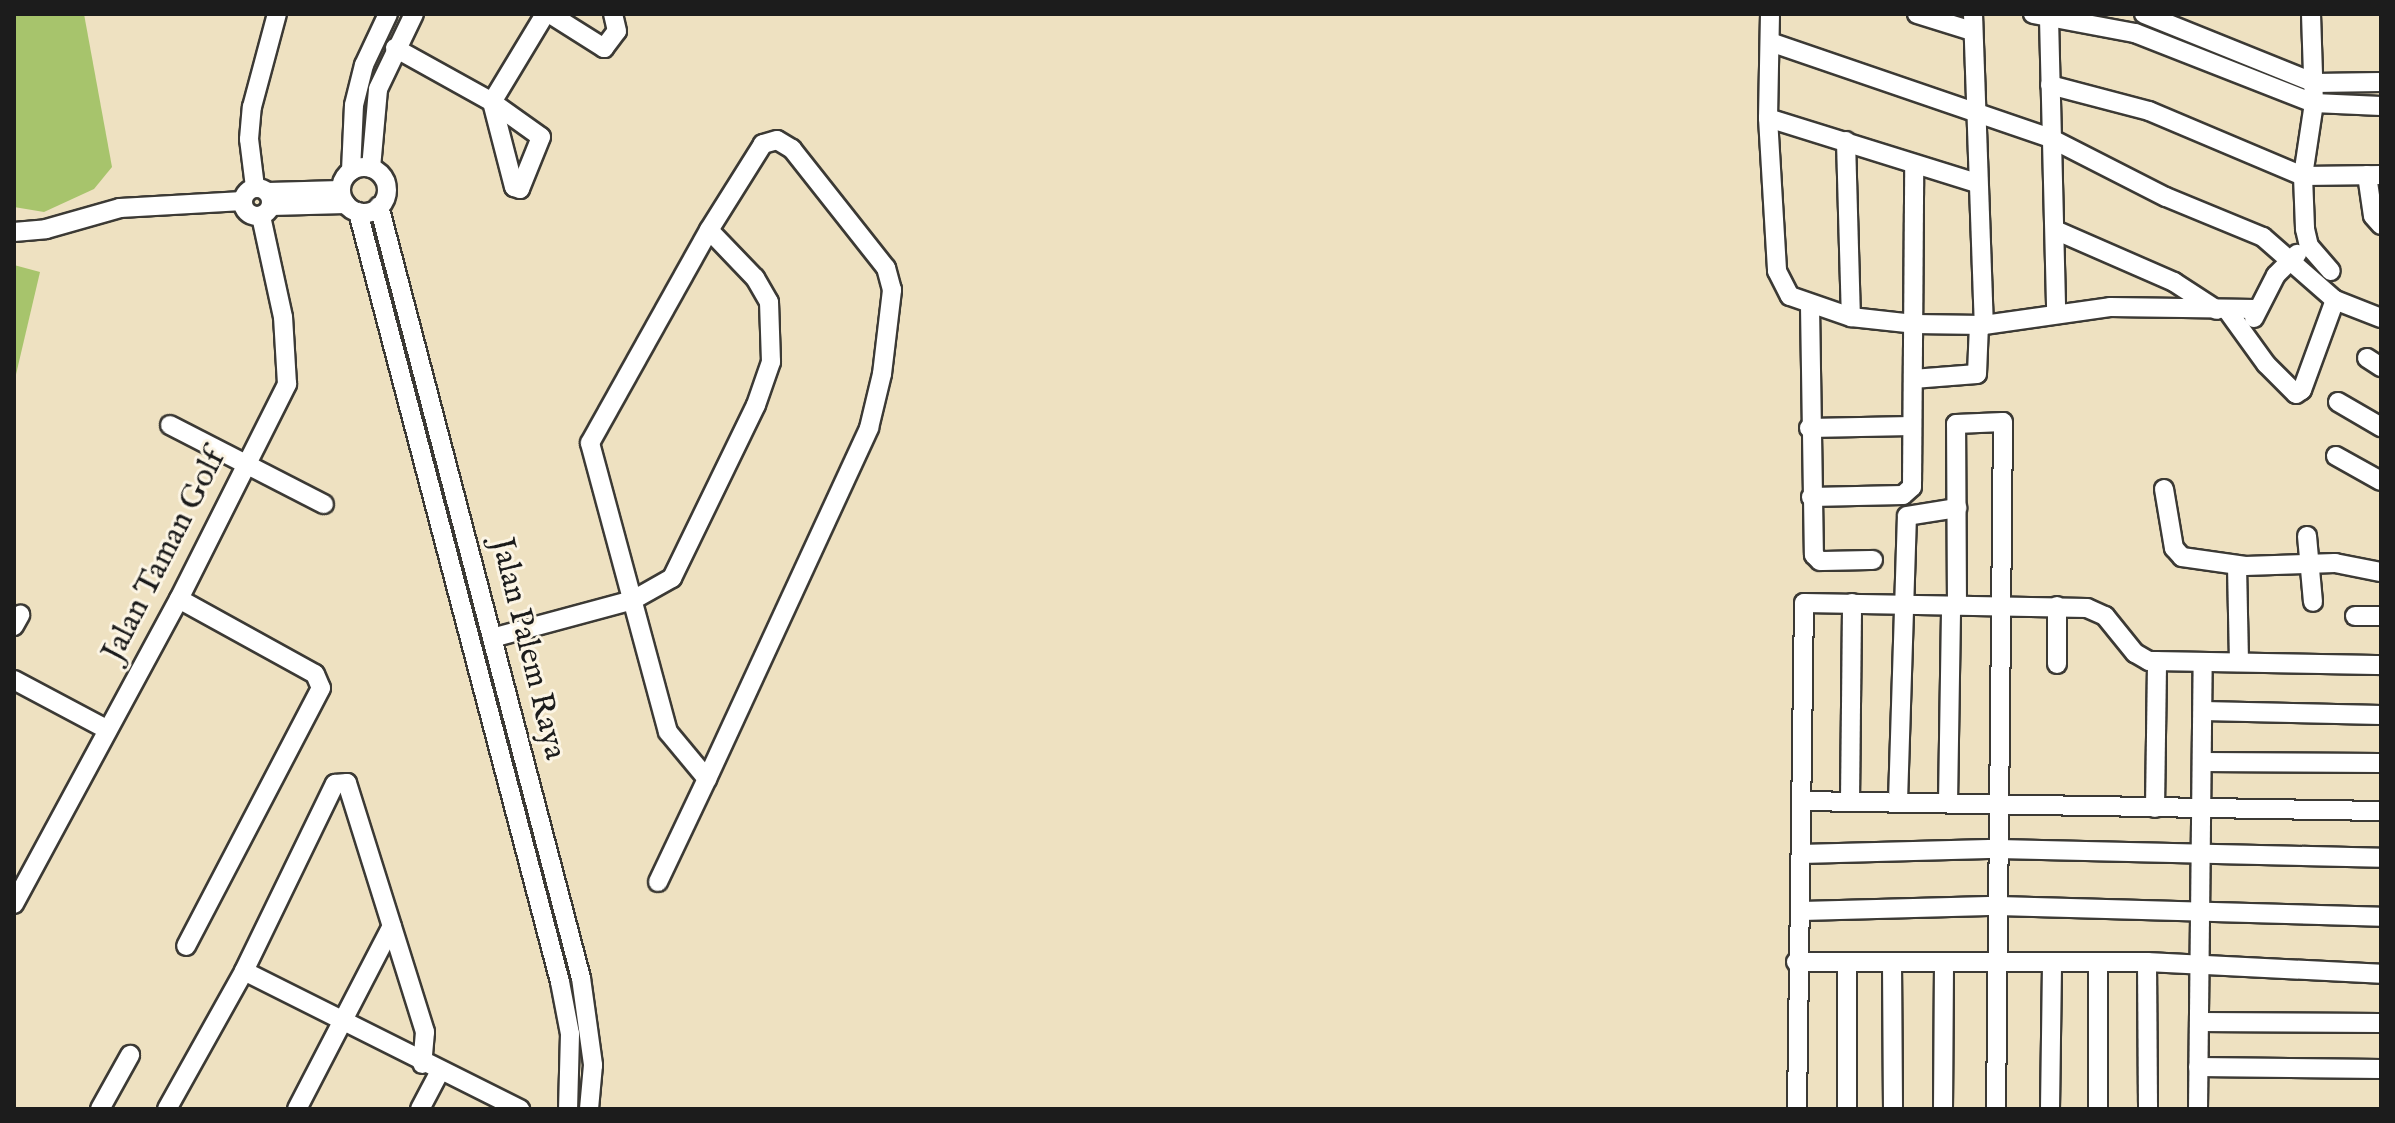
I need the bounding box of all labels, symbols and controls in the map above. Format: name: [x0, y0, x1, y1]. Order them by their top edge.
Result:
street label: Jalan Taman Golf: [95, 444, 235, 668]
street label: Jalan Palem Raya: [481, 534, 573, 764]

